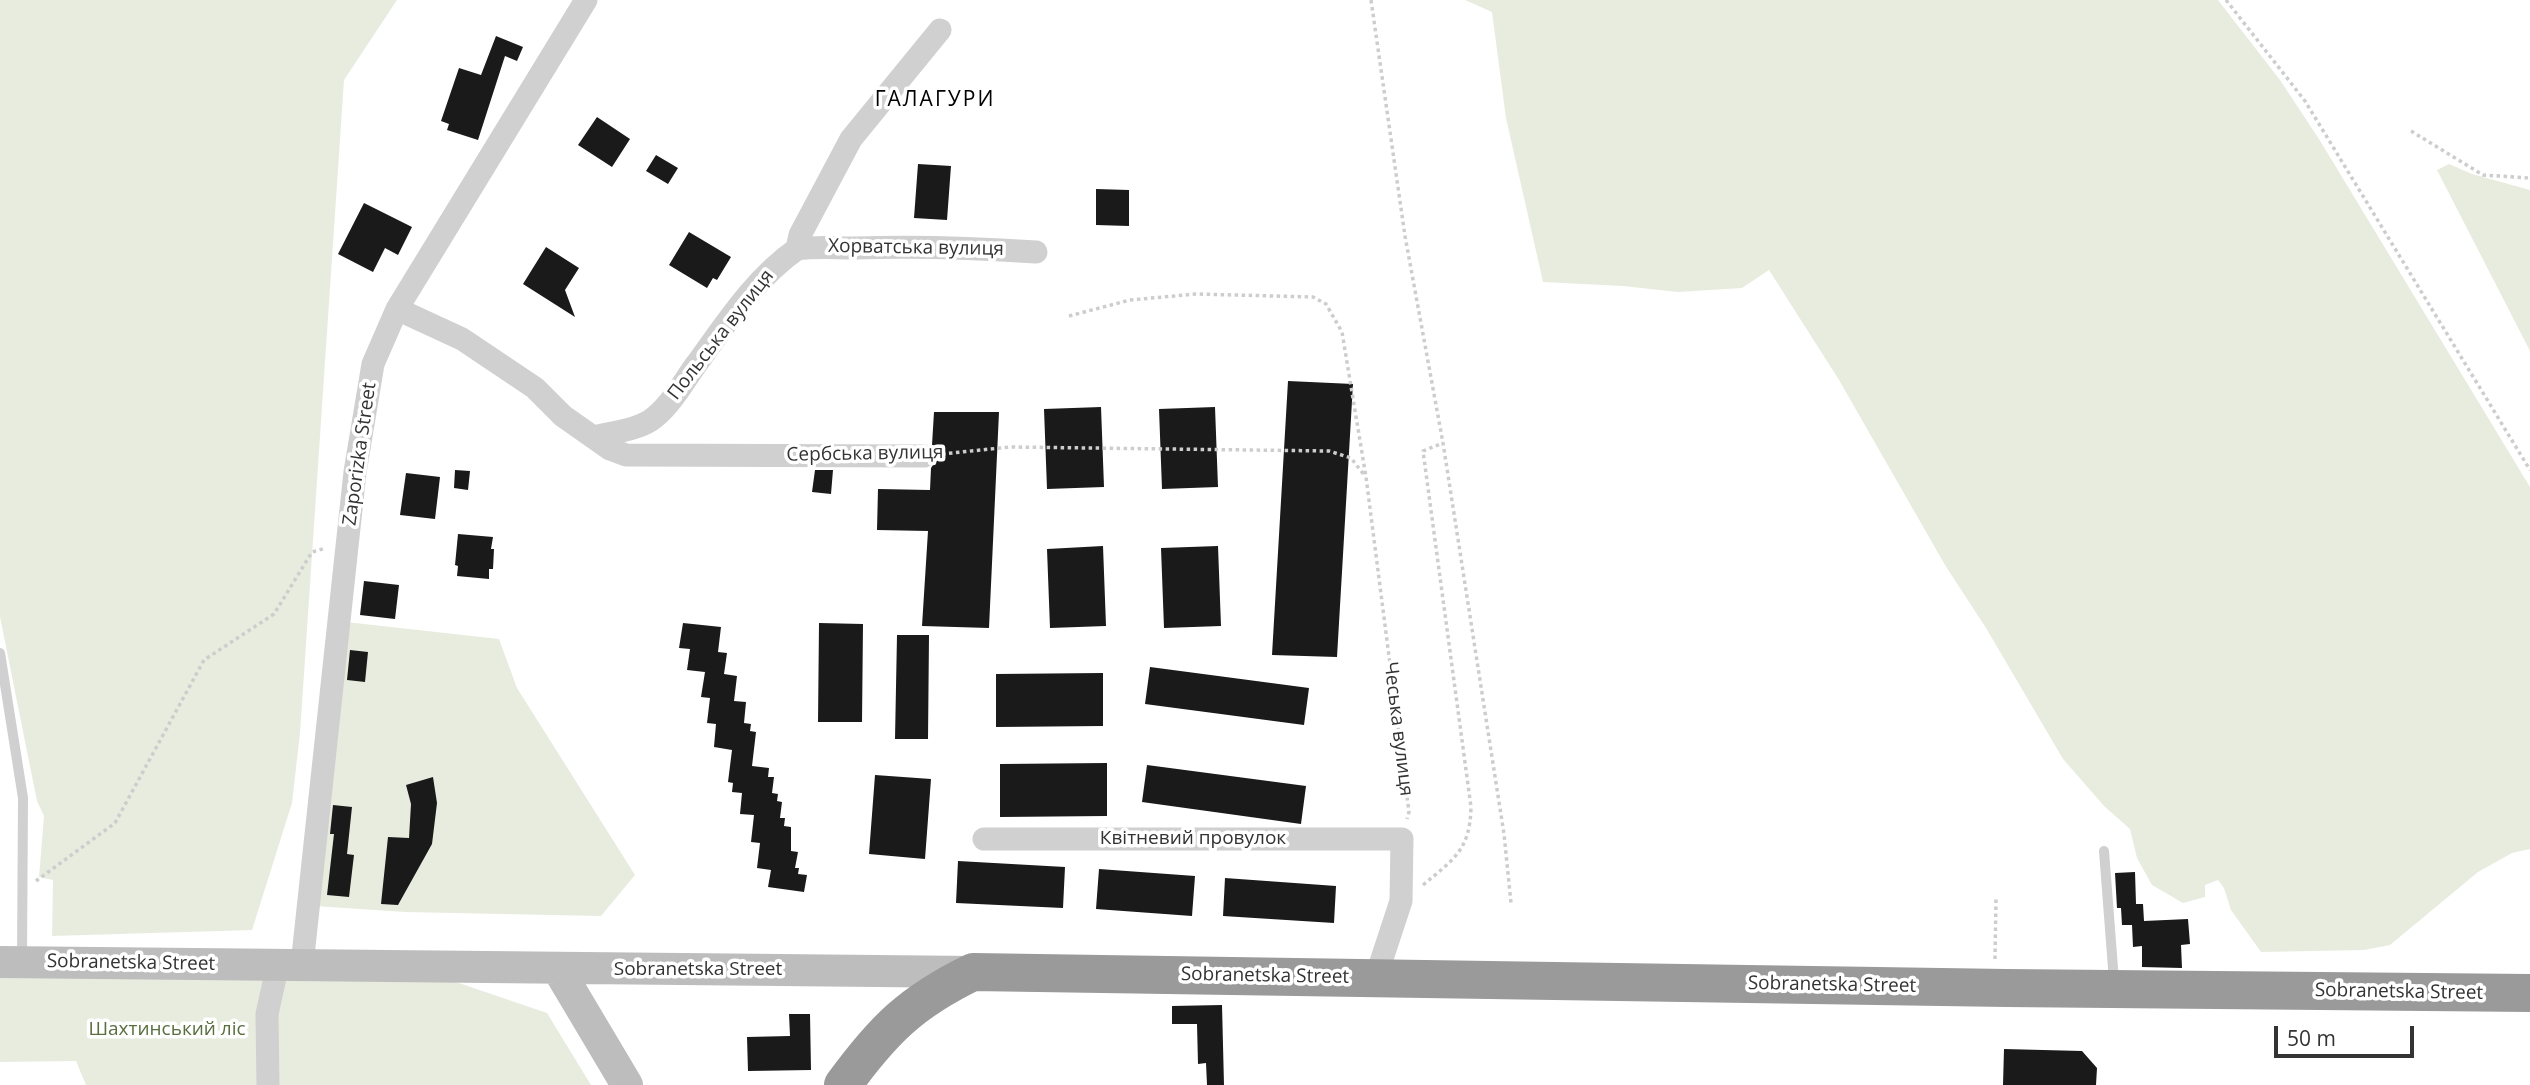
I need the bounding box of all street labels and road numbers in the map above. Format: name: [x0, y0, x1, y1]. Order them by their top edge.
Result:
street label: Хорватська вулиця: [828, 235, 1004, 261]
street label: Польська вулиця: [663, 265, 779, 405]
street label: Zaporizka Street: [339, 381, 381, 527]
street label: Сербська вулиця: [786, 441, 944, 467]
street label: Чеська вулиця: [1378, 660, 1418, 798]
street label: Квітневий провулок: [1100, 828, 1286, 850]
street label: Sobranetska Street: [47, 950, 215, 976]
street label: Sobranetska Street: [614, 959, 782, 981]
street label: Sobranetska Street: [1181, 963, 1349, 989]
street label: Sobranetska Street: [1748, 972, 1916, 998]
street label: Sobranetska Street: [2315, 979, 2483, 1005]

